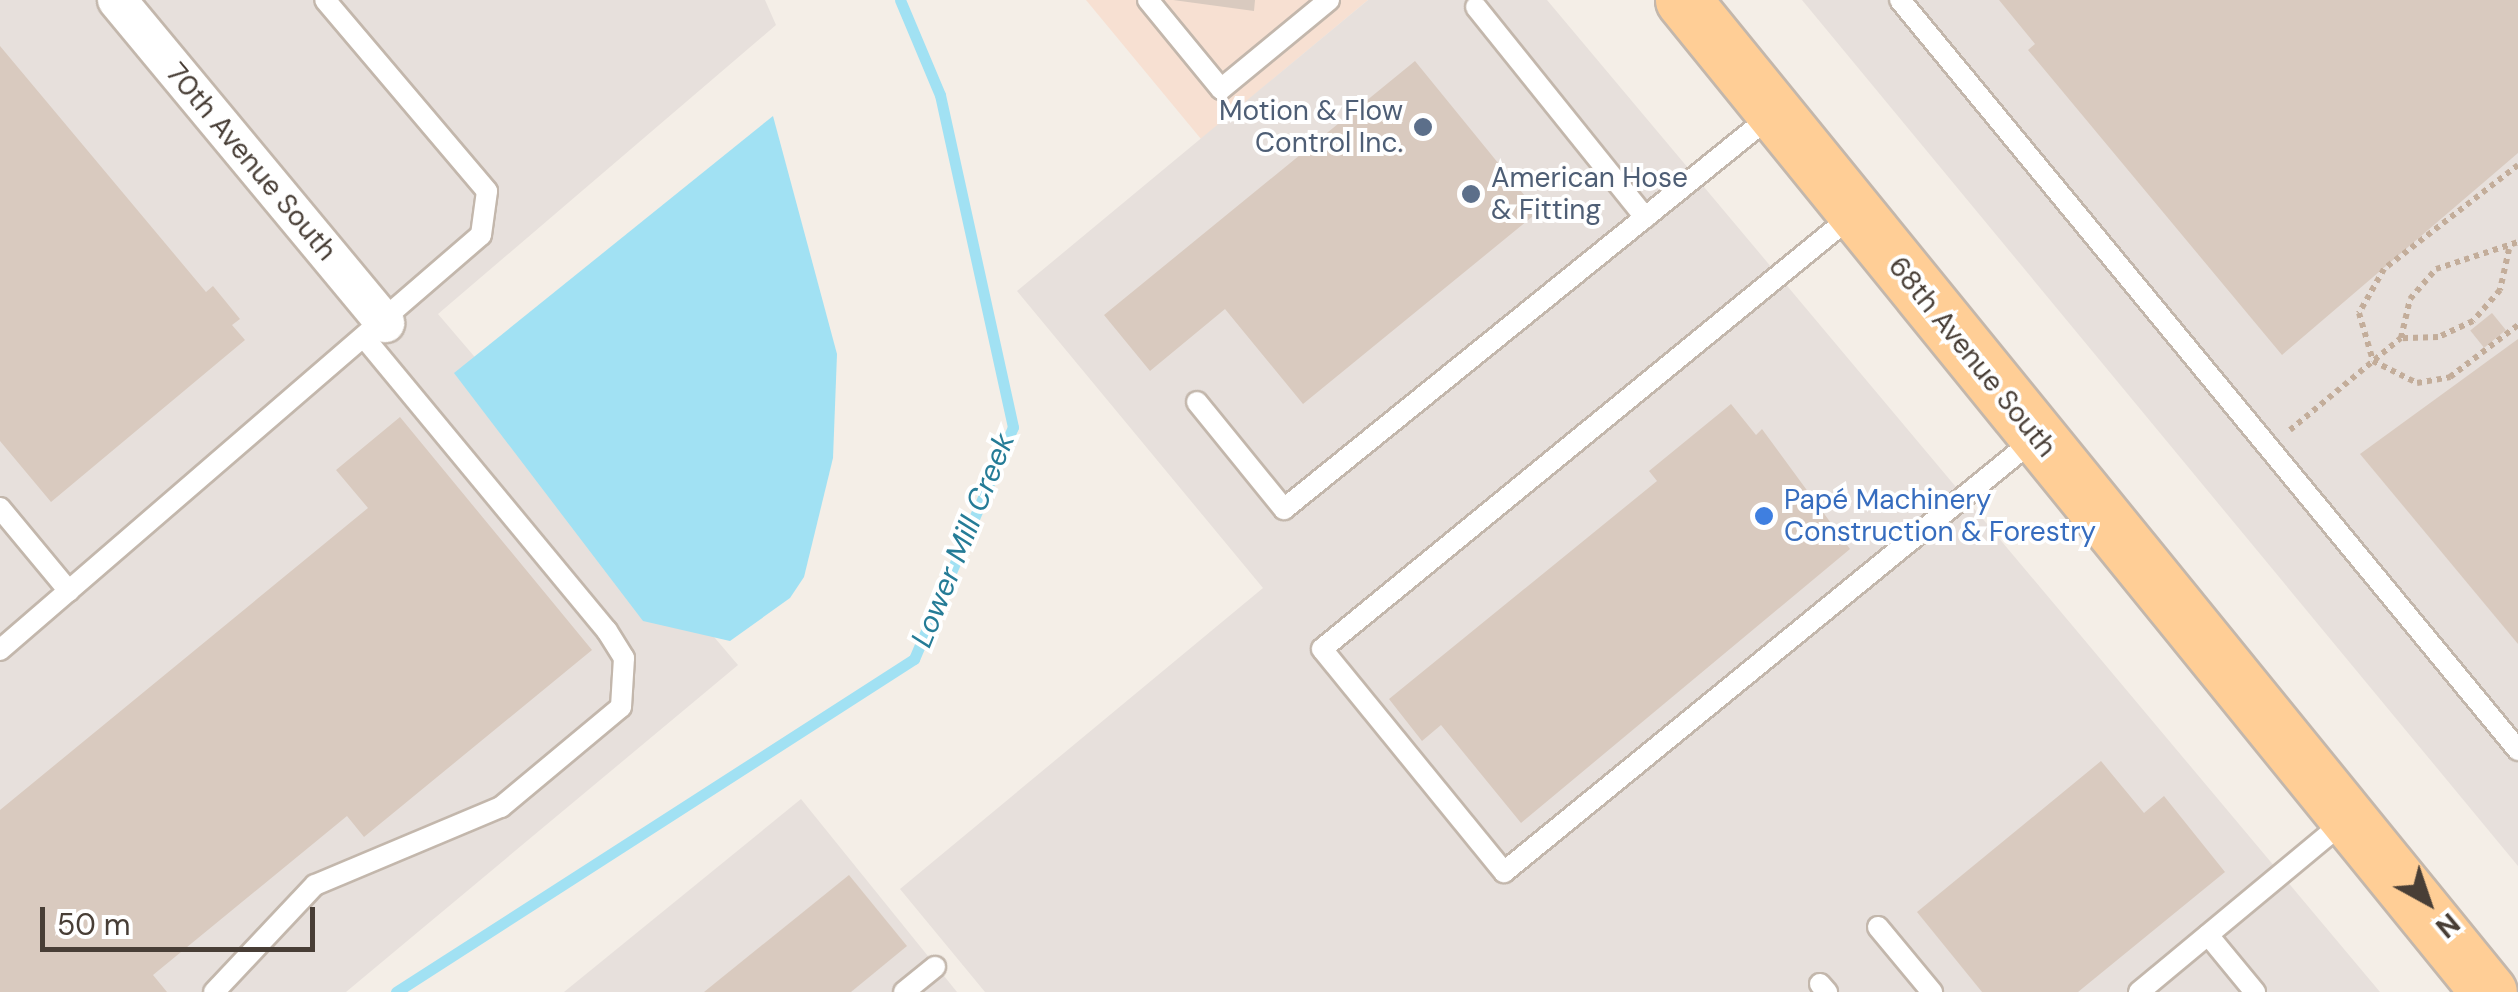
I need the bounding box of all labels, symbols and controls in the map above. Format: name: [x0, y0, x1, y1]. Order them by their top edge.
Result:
street label: 70th Avenue South: [159, 57, 343, 267]
place label: Motion & Flow Control Inc.: [1219, 94, 1403, 160]
marker: Motion & Flow Control Inc.: [1412, 116, 1434, 138]
place label: American Hose & Fitting: [1491, 161, 1688, 227]
marker: American Hose & Fitting: [1460, 183, 1482, 205]
street label: 68th Avenue South: [1881, 250, 2063, 464]
water label: Lower Mill Creek: [904, 428, 1022, 652]
place label: Papé Machinery Construction & Forestry: [1784, 483, 2096, 549]
marker: Papé Machinery Construction & Forestry: [1753, 505, 1775, 527]
north arrow: [2378, 852, 2478, 952]
scale bar: [45, 887, 320, 949]
text: 50 m: [57, 905, 131, 944]
text: N: [2428, 905, 2467, 946]

